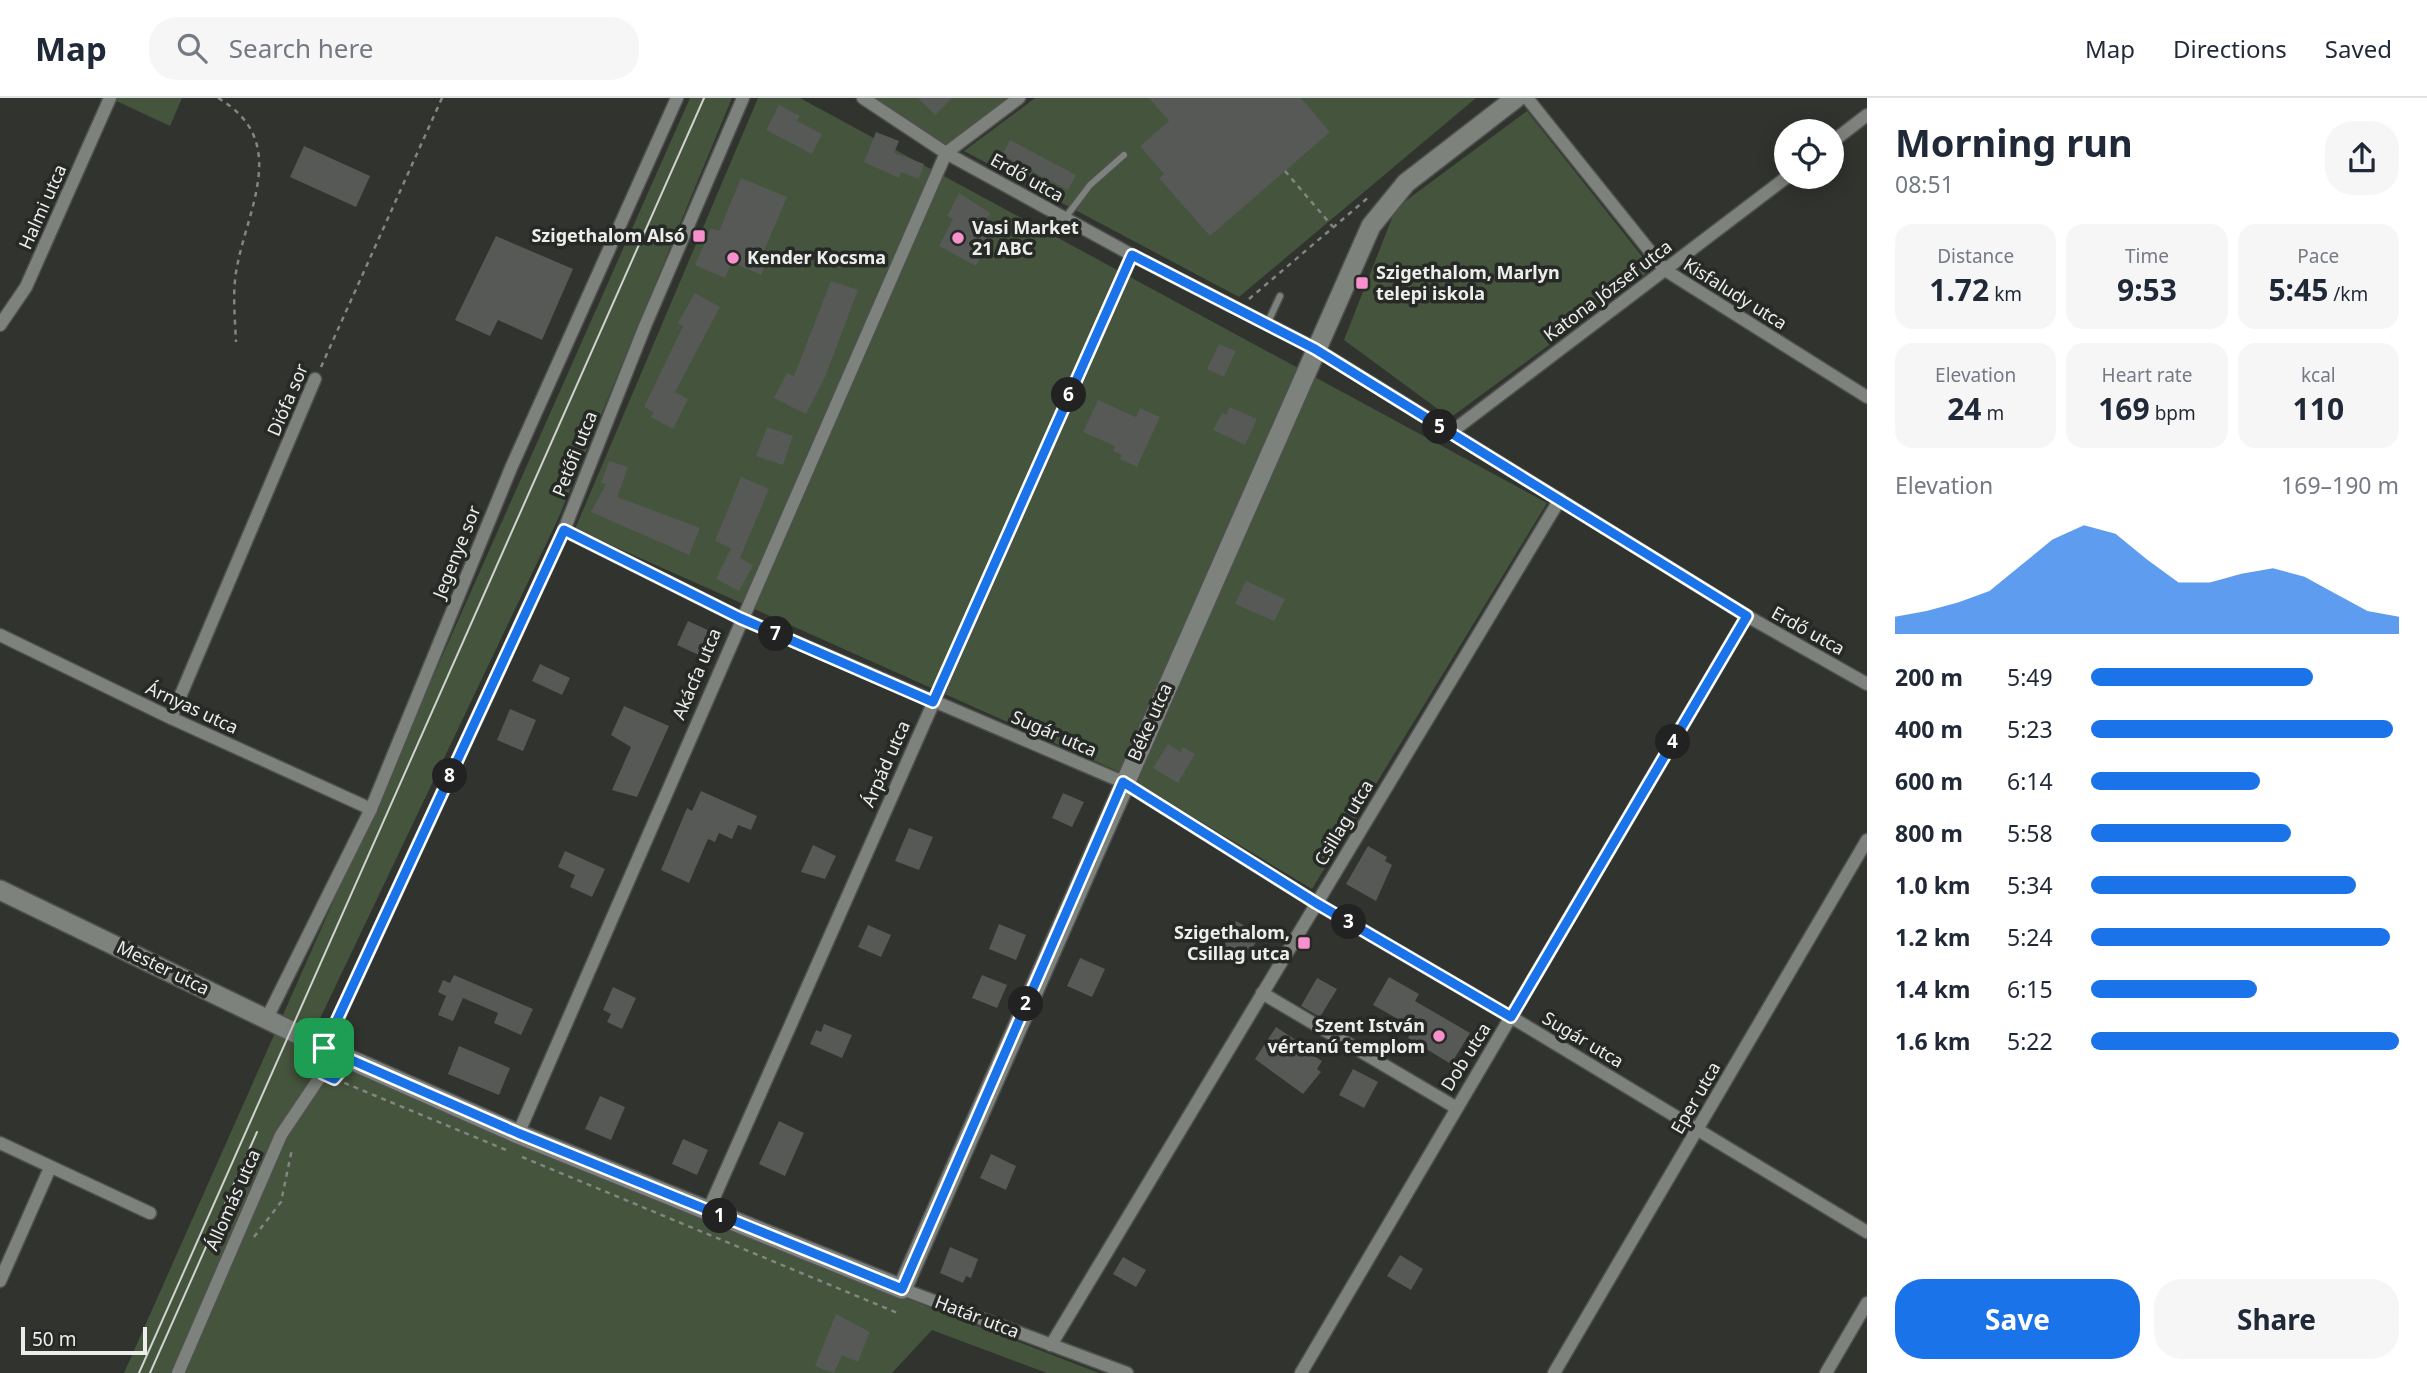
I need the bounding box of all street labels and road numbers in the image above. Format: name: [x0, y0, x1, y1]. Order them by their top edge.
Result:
street label: Erdő utca: [987, 147, 1068, 207]
street label: Halmi utca: [13, 160, 71, 253]
street label: Katona József utca: [1538, 234, 1676, 346]
street label: Kisfaludy utca: [1679, 252, 1792, 335]
street label: Diófa sor: [261, 359, 313, 440]
street label: Petőfi utca: [546, 407, 602, 500]
street label: Jegenye sor: [426, 501, 486, 604]
street label: Erdő utca: [1768, 600, 1849, 660]
street label: Akácfa utca: [666, 624, 726, 723]
street label: Árnyas utca: [142, 675, 242, 739]
street label: Béke utca: [1121, 679, 1177, 764]
street label: Sugár utca: [1008, 704, 1101, 762]
street label: Árpád utca: [855, 717, 915, 811]
street label: Csillag utca: [1308, 775, 1378, 870]
street label: Mester utca: [113, 934, 214, 1000]
street label: Sugár utca: [1538, 1006, 1629, 1073]
street label: Dob utca: [1435, 1018, 1496, 1095]
street label: Eper utca: [1665, 1057, 1725, 1138]
street label: Állomás utca: [199, 1145, 265, 1254]
street label: Határ utca: [932, 1289, 1023, 1343]

